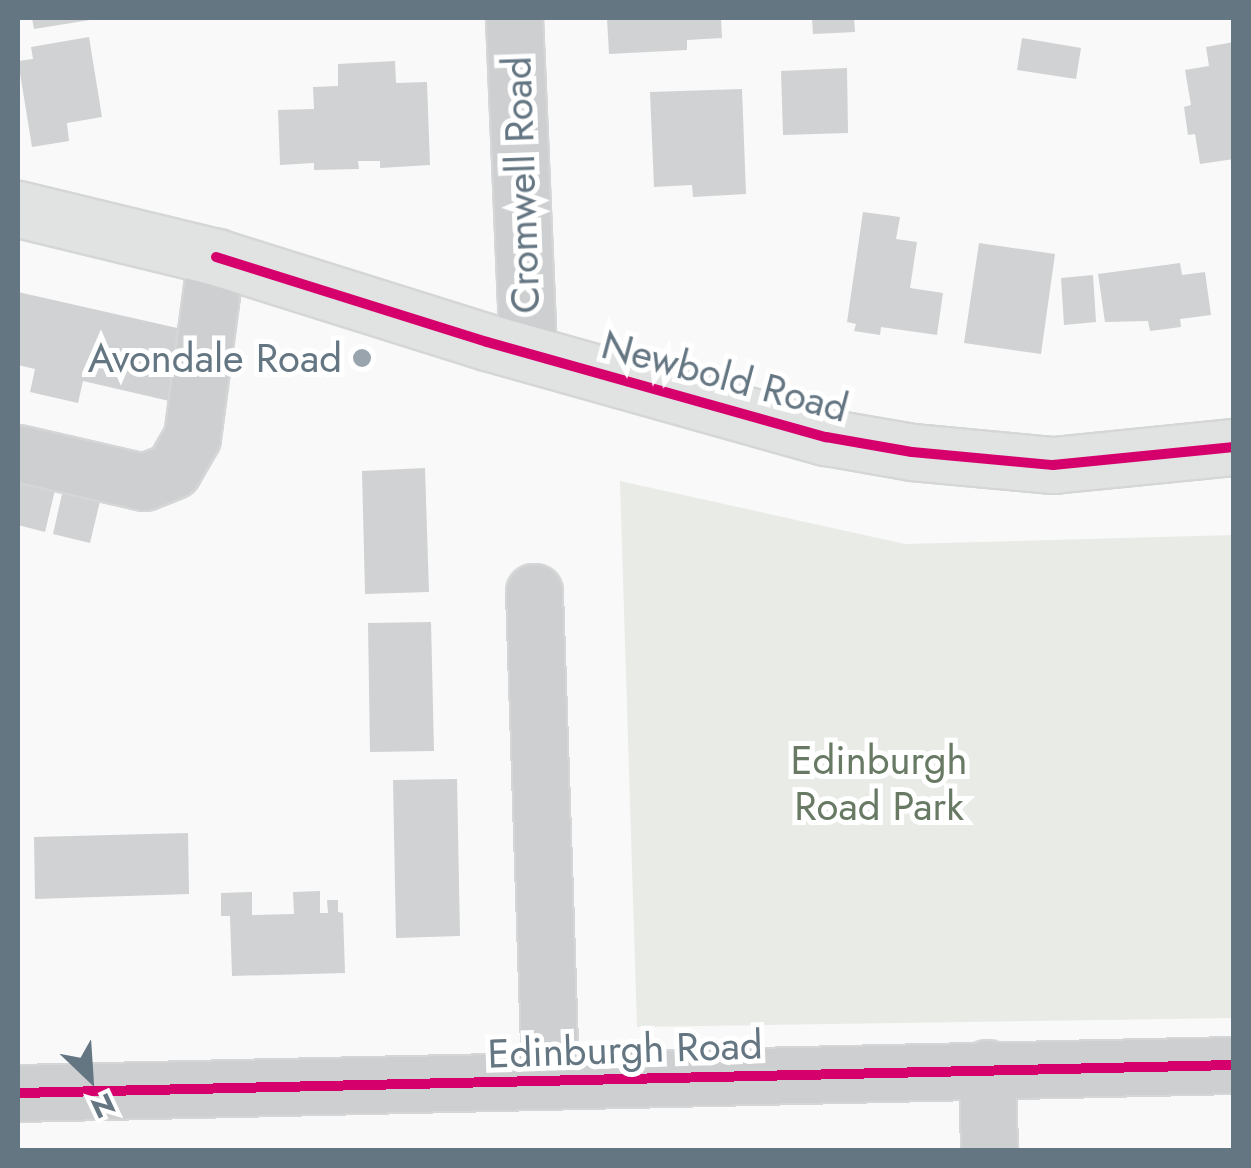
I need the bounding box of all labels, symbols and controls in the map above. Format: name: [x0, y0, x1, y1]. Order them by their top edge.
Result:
street label: Cromwell Road: [493, 56, 549, 314]
street label: Newbold Road: [597, 320, 853, 432]
place label: Avondale Road: [88, 334, 342, 382]
marker: Avondale Road: [351, 347, 373, 369]
park label: Edinburgh Road Park: [791, 736, 967, 830]
street label: Edinburgh Road: [487, 1020, 763, 1078]
north arrow: [40, 1028, 140, 1128]
text: N: [84, 1082, 122, 1129]

